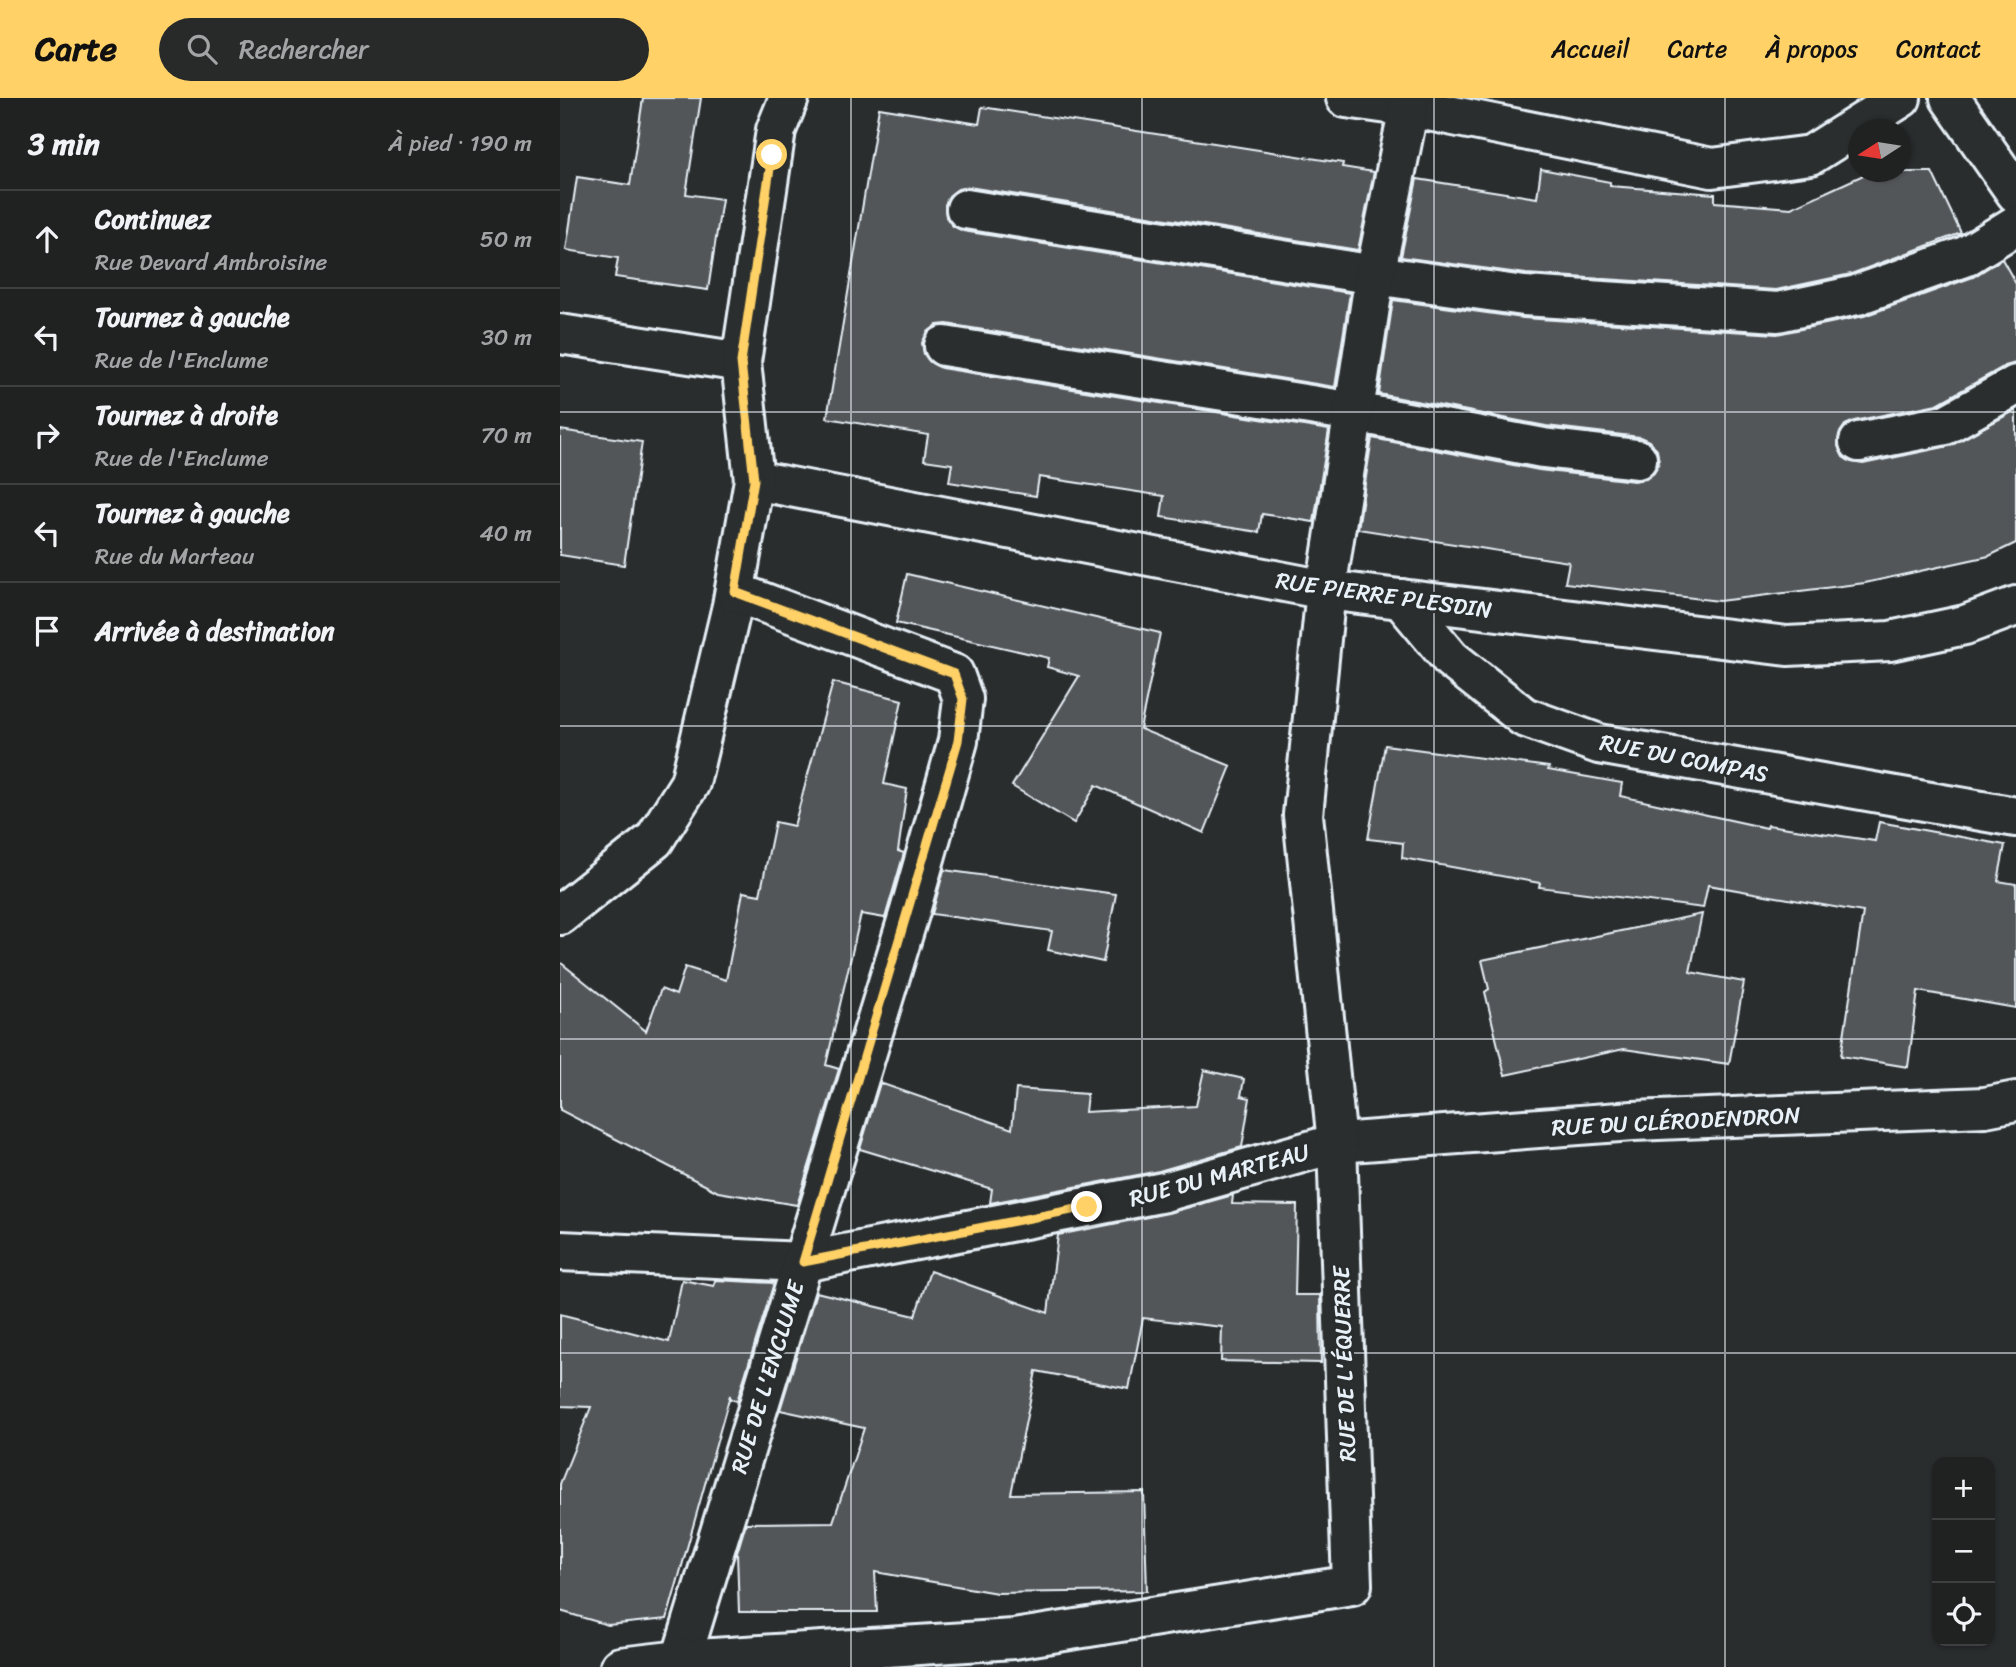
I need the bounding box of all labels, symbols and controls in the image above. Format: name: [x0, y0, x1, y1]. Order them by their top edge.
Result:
search box: [159, 18, 649, 81]
text: Carte: [35, 20, 117, 78]
text: Rechercher: [239, 26, 369, 72]
text: Accueil: [1551, 28, 1630, 70]
text: Carte: [1668, 28, 1727, 70]
text: À propos: [1765, 28, 1858, 70]
text: Contact: [1896, 28, 1981, 70]
icon: search: [183, 30, 221, 68]
text: 3 min: [28, 117, 100, 171]
north arrow: [1848, 119, 1911, 182]
text: À pied · 190 m: [388, 123, 532, 164]
route start: [756, 139, 787, 170]
text: Continuez: [95, 196, 211, 242]
text: 50 m: [480, 219, 532, 260]
icon: ahead: [28, 220, 66, 258]
text: Rue Devard Ambroisine: [95, 242, 327, 283]
text: Tournez à gauche: [95, 294, 290, 340]
text: 30 m: [481, 317, 532, 358]
icon: left: [28, 318, 66, 356]
text: Rue de l'Enclume: [95, 340, 269, 381]
text: Tournez à droite: [95, 392, 278, 438]
text: 70 m: [481, 415, 532, 456]
icon: right: [28, 416, 66, 454]
text: Rue de l'Enclume: [95, 438, 269, 479]
text: Tournez à gauche: [95, 490, 290, 536]
text: 40 m: [479, 513, 532, 554]
icon: left: [28, 514, 66, 552]
text: Rue du Marteau: [95, 536, 254, 577]
street label: RUE PIERRE PLESDIN: [1273, 560, 1495, 631]
text: Arrivée à destination: [95, 608, 335, 654]
icon: arrive: [28, 612, 66, 650]
street label: RUE DU COMPAS: [1596, 722, 1771, 795]
street label: RUE DU CLÉRODENDRON: [1551, 1095, 1801, 1148]
street label: RUE DU MARTEAU: [1124, 1132, 1315, 1219]
route end: [1071, 1191, 1102, 1222]
street label: RUE DE L'ÉQUERRE: [1321, 1264, 1368, 1463]
street label: RUE DE L'ENCLUME: [719, 1274, 817, 1479]
map controls: [1932, 1457, 1995, 1646]
button: +: [1932, 1457, 1995, 1520]
button: −: [1932, 1520, 1995, 1583]
button: locate: [1932, 1583, 1995, 1646]

